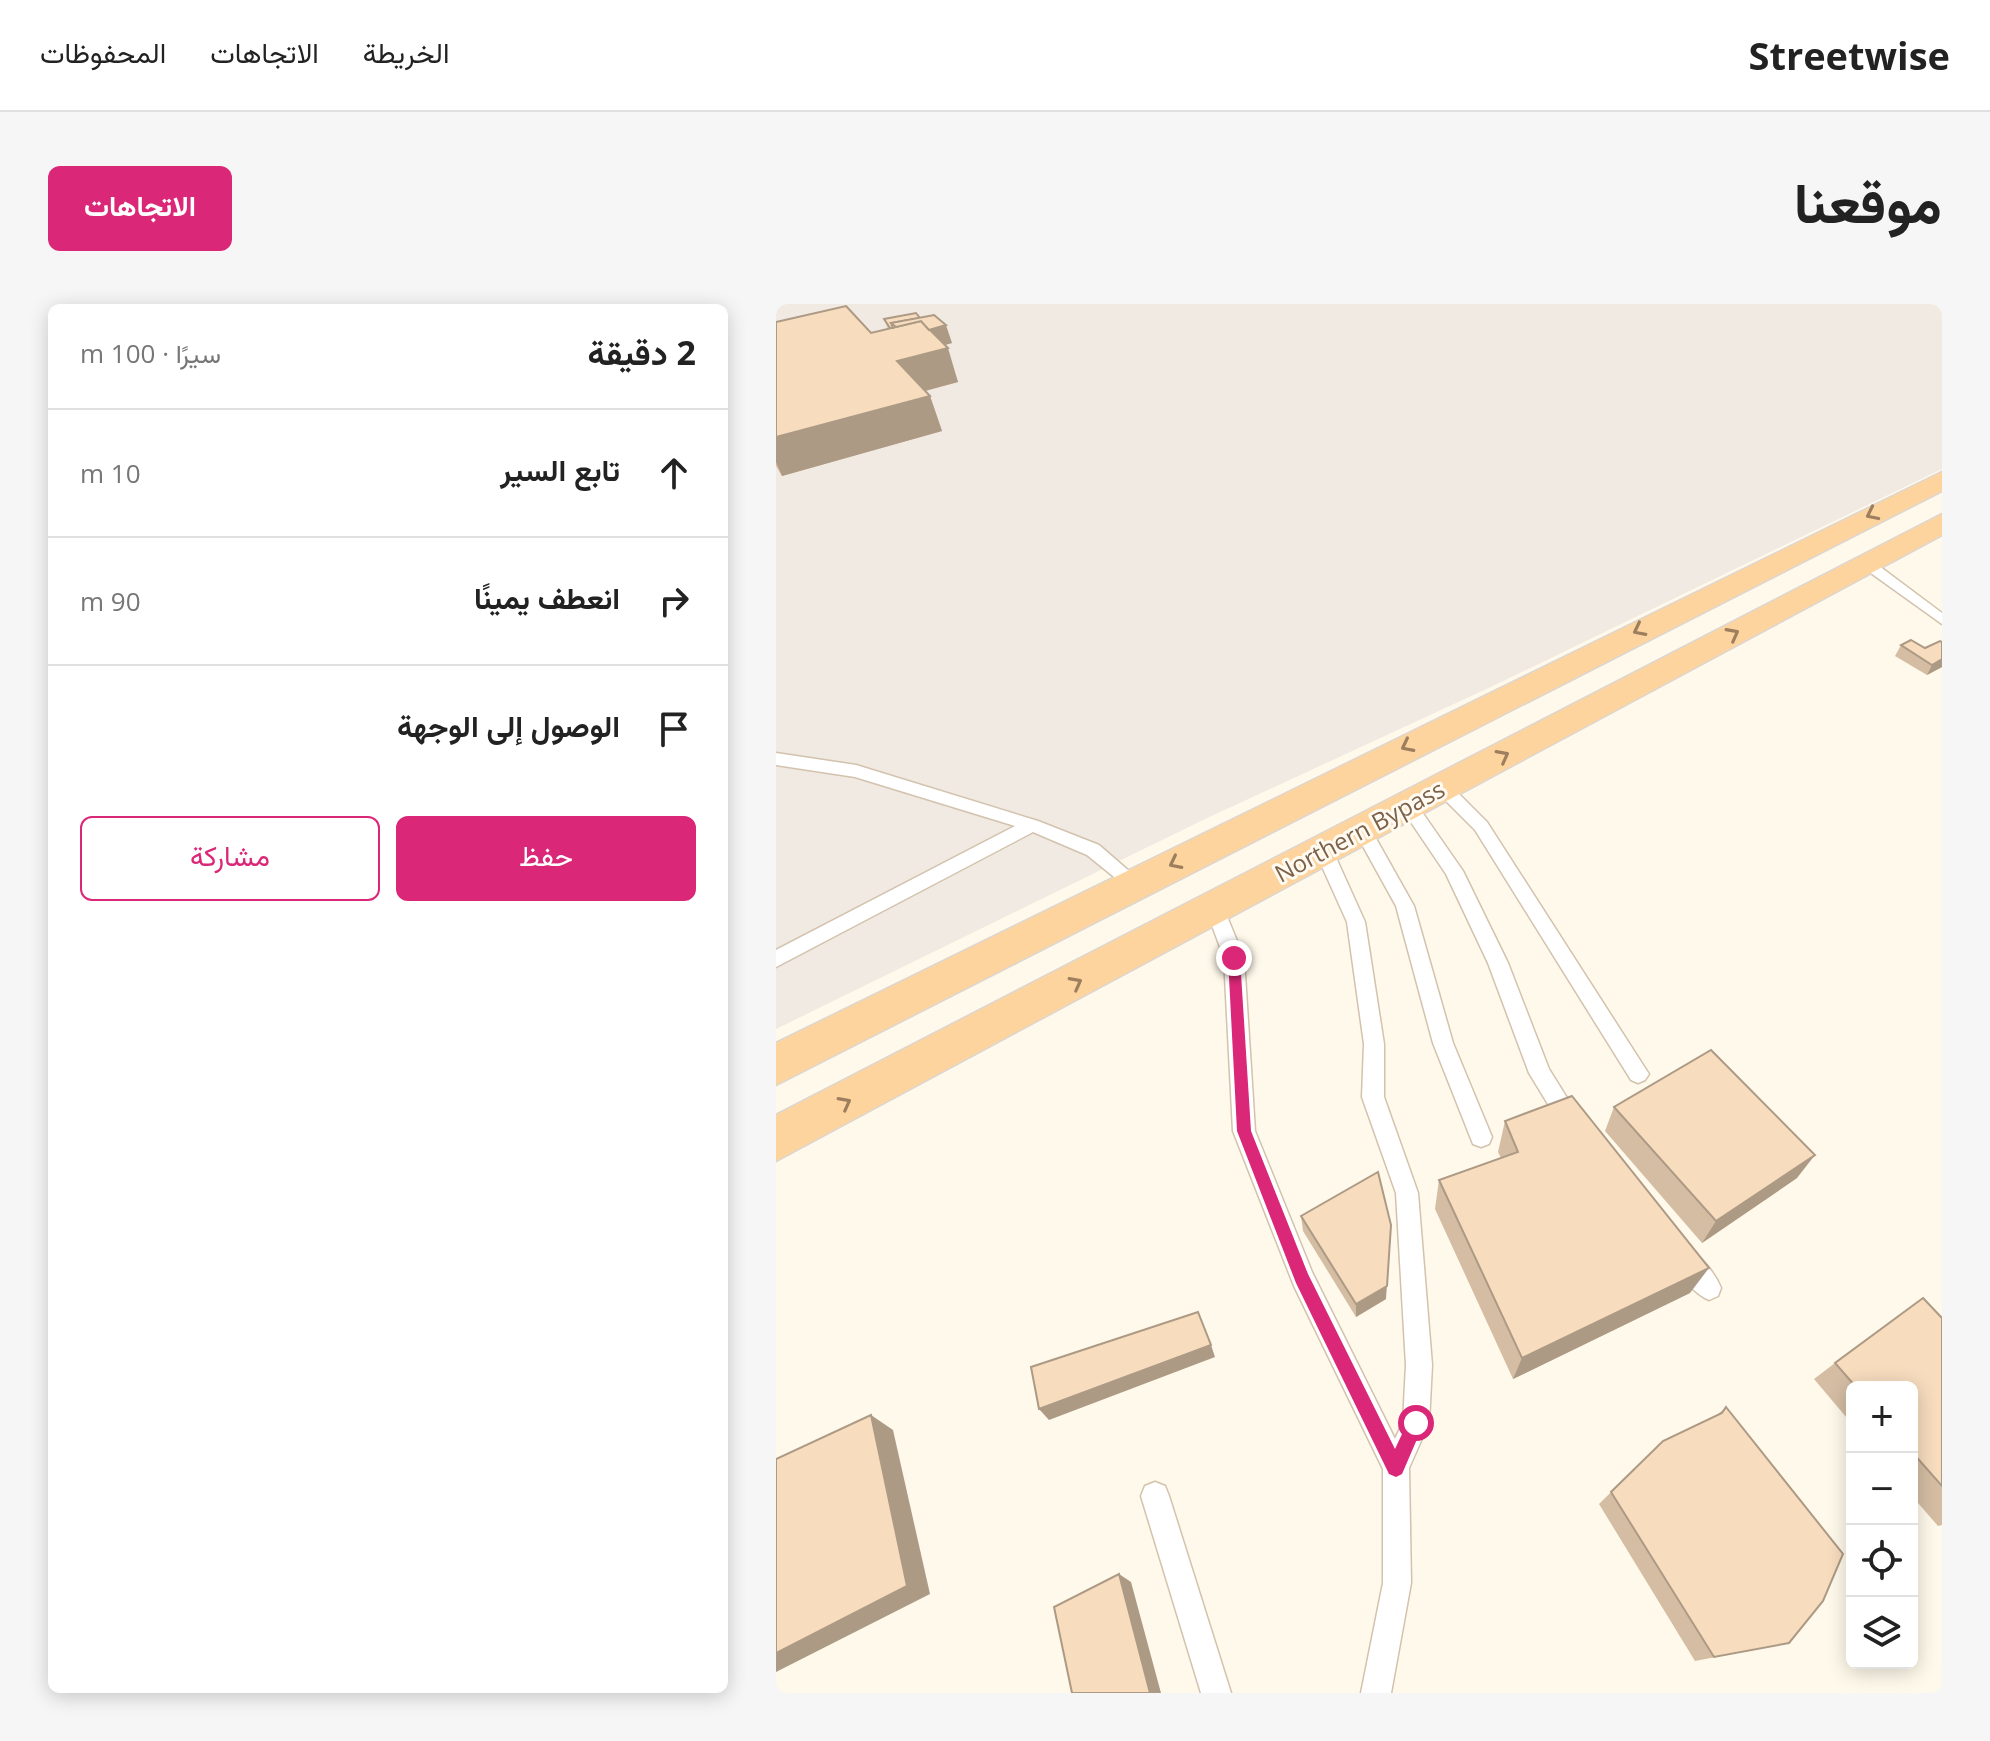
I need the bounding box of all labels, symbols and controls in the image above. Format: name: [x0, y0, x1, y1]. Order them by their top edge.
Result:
text: Streetwise: [1748, 29, 1950, 81]
text: المحفوظات: [40, 33, 166, 71]
text: الاتجاهات: [210, 33, 319, 71]
text: الخريطة: [363, 33, 449, 71]
text: موقعنا: [1794, 163, 1942, 239]
button: الاتجاهات: [48, 166, 232, 251]
text: 2 دقيقة: [588, 329, 696, 375]
text: سيرًا · 100 m: [80, 335, 221, 371]
text: تابع السير: [500, 449, 620, 490]
icon: ahead: [652, 451, 696, 495]
text: 10 m: [80, 455, 141, 491]
one-way arrow: [1866, 504, 1881, 520]
text: انعطف يمينًا: [474, 577, 620, 618]
icon: right: [652, 579, 696, 623]
text: 90 m: [80, 583, 141, 619]
one-way arrow: [1633, 620, 1648, 636]
one-way arrow: [1724, 628, 1739, 643]
text: الوصول إلى الوجهة: [397, 705, 620, 746]
icon: arrive: [652, 707, 696, 751]
one-way arrow: [1400, 736, 1415, 752]
one-way arrow: [1495, 750, 1509, 765]
street label: Northern Bypass: [1268, 772, 1450, 889]
button: مشاركة: [80, 816, 380, 901]
button: حفظ: [396, 816, 696, 901]
one-way arrow: [1168, 853, 1183, 869]
route end: [1216, 940, 1252, 976]
one-way arrow: [1067, 977, 1082, 992]
one-way arrow: [837, 1098, 852, 1113]
map controls: [1846, 1381, 1918, 1669]
button: +: [1846, 1381, 1918, 1453]
route start: [1398, 1405, 1434, 1441]
button: −: [1846, 1453, 1918, 1525]
button: locate: [1846, 1525, 1918, 1597]
button: layers: [1846, 1597, 1918, 1669]

